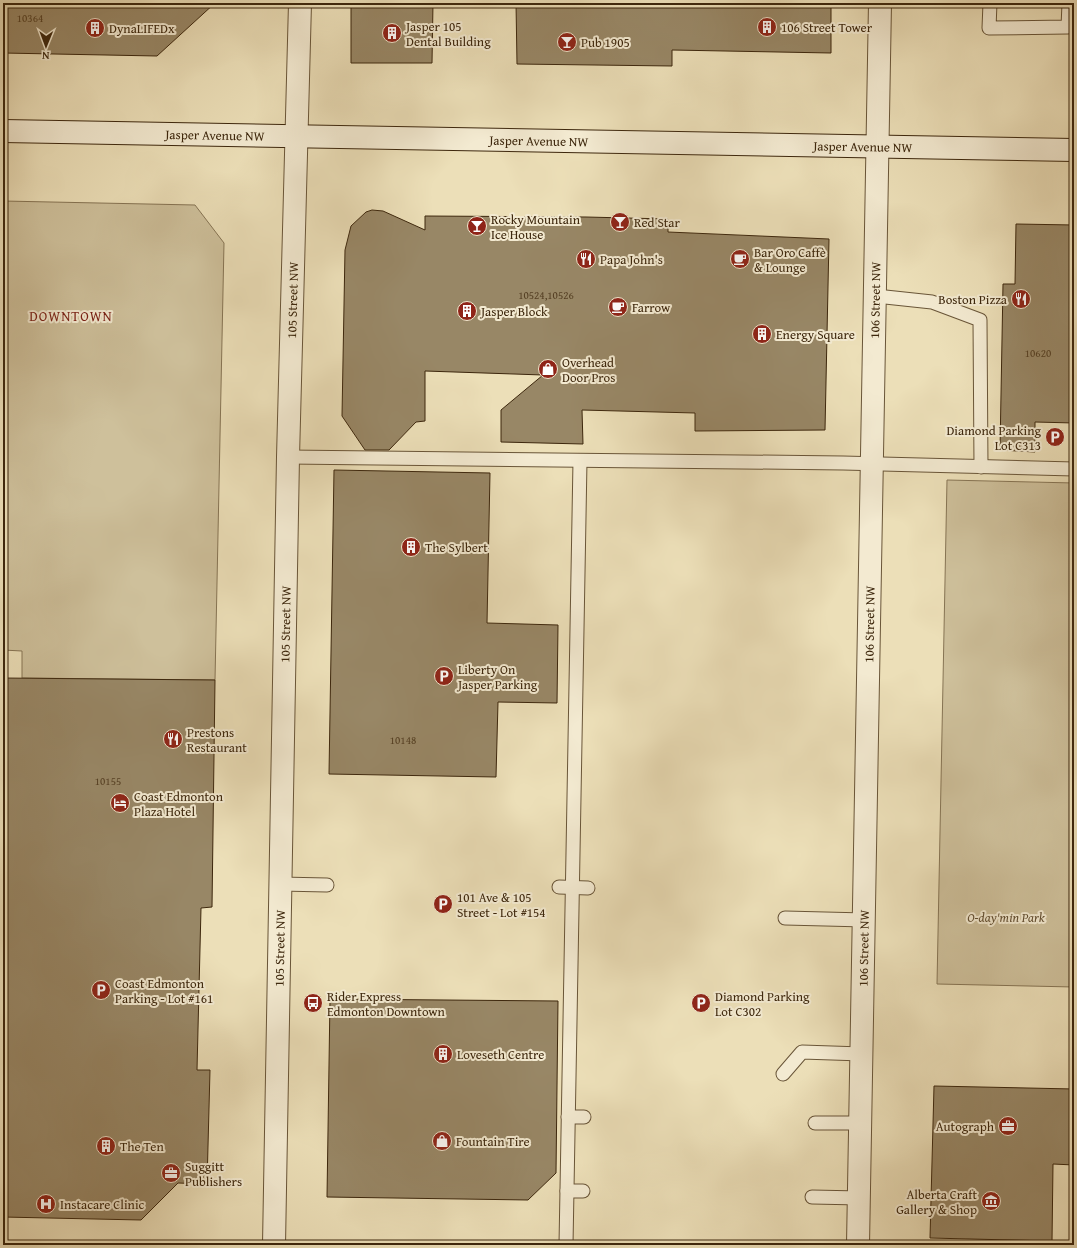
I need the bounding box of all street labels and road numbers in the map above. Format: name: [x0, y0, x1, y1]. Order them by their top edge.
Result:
street label: Jasper Avenue NW: [163, 125, 265, 146]
street label: Jasper Avenue NW: [487, 131, 589, 151]
street label: Jasper Avenue NW: [811, 136, 913, 157]
street label: 105 Street NW: [282, 261, 303, 339]
street label: 106 Street NW: [865, 261, 885, 339]
street label: 105 Street NW: [275, 585, 296, 663]
street label: 106 Street NW: [859, 585, 880, 663]
street label: 105 Street NW: [270, 909, 290, 987]
street label: 106 Street NW: [854, 909, 874, 987]

